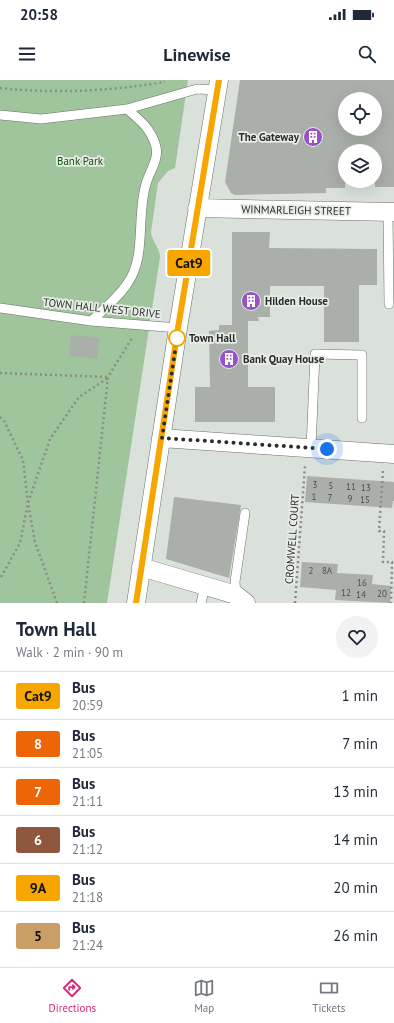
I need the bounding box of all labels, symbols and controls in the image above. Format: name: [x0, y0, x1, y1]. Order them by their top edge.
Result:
text: 20:58: [20, 5, 58, 24]
icon: menu: [16, 43, 38, 65]
text: Linewise: [163, 43, 231, 66]
icon: search: [356, 43, 378, 65]
map controls: [338, 92, 382, 188]
button: locate: [338, 92, 382, 136]
building icon: The Gateway: [302, 126, 324, 148]
place label: The Gateway: [238, 130, 300, 144]
button: layers: [338, 144, 382, 188]
park label: Bank Park: [57, 154, 104, 168]
street label: WINMARLEIGH STREET: [241, 202, 351, 218]
line badge: Cat9: [161, 250, 217, 276]
text: Cat9: [175, 254, 203, 272]
building icon: Hilden House: [240, 290, 262, 312]
place label: Hilden House: [265, 294, 328, 308]
street label: TOWN HALL WEST DRIVE: [42, 295, 162, 321]
marker: Town Hall: [168, 329, 186, 347]
place label: Town Hall: [189, 331, 236, 345]
building icon: Bank Quay House: [218, 348, 240, 370]
place label: Bank Quay House: [243, 352, 325, 366]
your location: [317, 439, 337, 459]
house number: 3: [313, 479, 318, 490]
house number: 5: [329, 480, 334, 491]
house number: 11: [346, 481, 356, 492]
house number: 13: [361, 482, 371, 493]
house number: 1: [312, 491, 317, 502]
house number: 7: [328, 492, 333, 503]
house number: 9: [348, 493, 353, 504]
street label: CROMWELL COURT: [282, 494, 302, 584]
house number: 15: [360, 494, 370, 505]
house number: 2: [309, 565, 314, 576]
house number: 8A: [322, 565, 333, 576]
house number: 16: [357, 577, 367, 588]
house number: 12: [341, 587, 351, 598]
house number: 20: [377, 588, 387, 599]
house number: 14: [356, 589, 366, 600]
button: heart: [336, 616, 378, 658]
text: Town Hall: [16, 617, 96, 641]
text: Walk · 2 min · 90 m: [16, 644, 123, 661]
text: Bus: [72, 678, 95, 697]
text: 1 min: [341, 686, 378, 705]
text: Cat9: [24, 687, 52, 705]
text: 20:59: [72, 697, 103, 714]
text: Bus: [72, 726, 95, 745]
text: 7 min: [342, 734, 378, 753]
text: 8: [34, 735, 42, 753]
text: 21:05: [72, 745, 103, 762]
text: Bus: [72, 774, 95, 793]
text: 13 min: [333, 782, 378, 801]
text: 7: [34, 783, 42, 801]
text: 21:11: [72, 793, 103, 810]
text: Bus: [72, 822, 95, 841]
text: 14 min: [333, 830, 378, 849]
text: 6: [34, 831, 42, 849]
text: 21:12: [72, 841, 103, 858]
text: Bus: [72, 870, 95, 889]
text: 20 min: [333, 878, 378, 897]
text: 9A: [30, 879, 46, 897]
text: 21:18: [72, 889, 103, 906]
text: Bus: [72, 918, 95, 937]
text: 26 min: [333, 926, 378, 945]
text: 5: [34, 927, 42, 945]
text: 21:24: [72, 937, 103, 954]
tab: Directions: [49, 977, 96, 1015]
tab: Map: [193, 977, 215, 1015]
tab: Tickets: [312, 977, 345, 1015]

